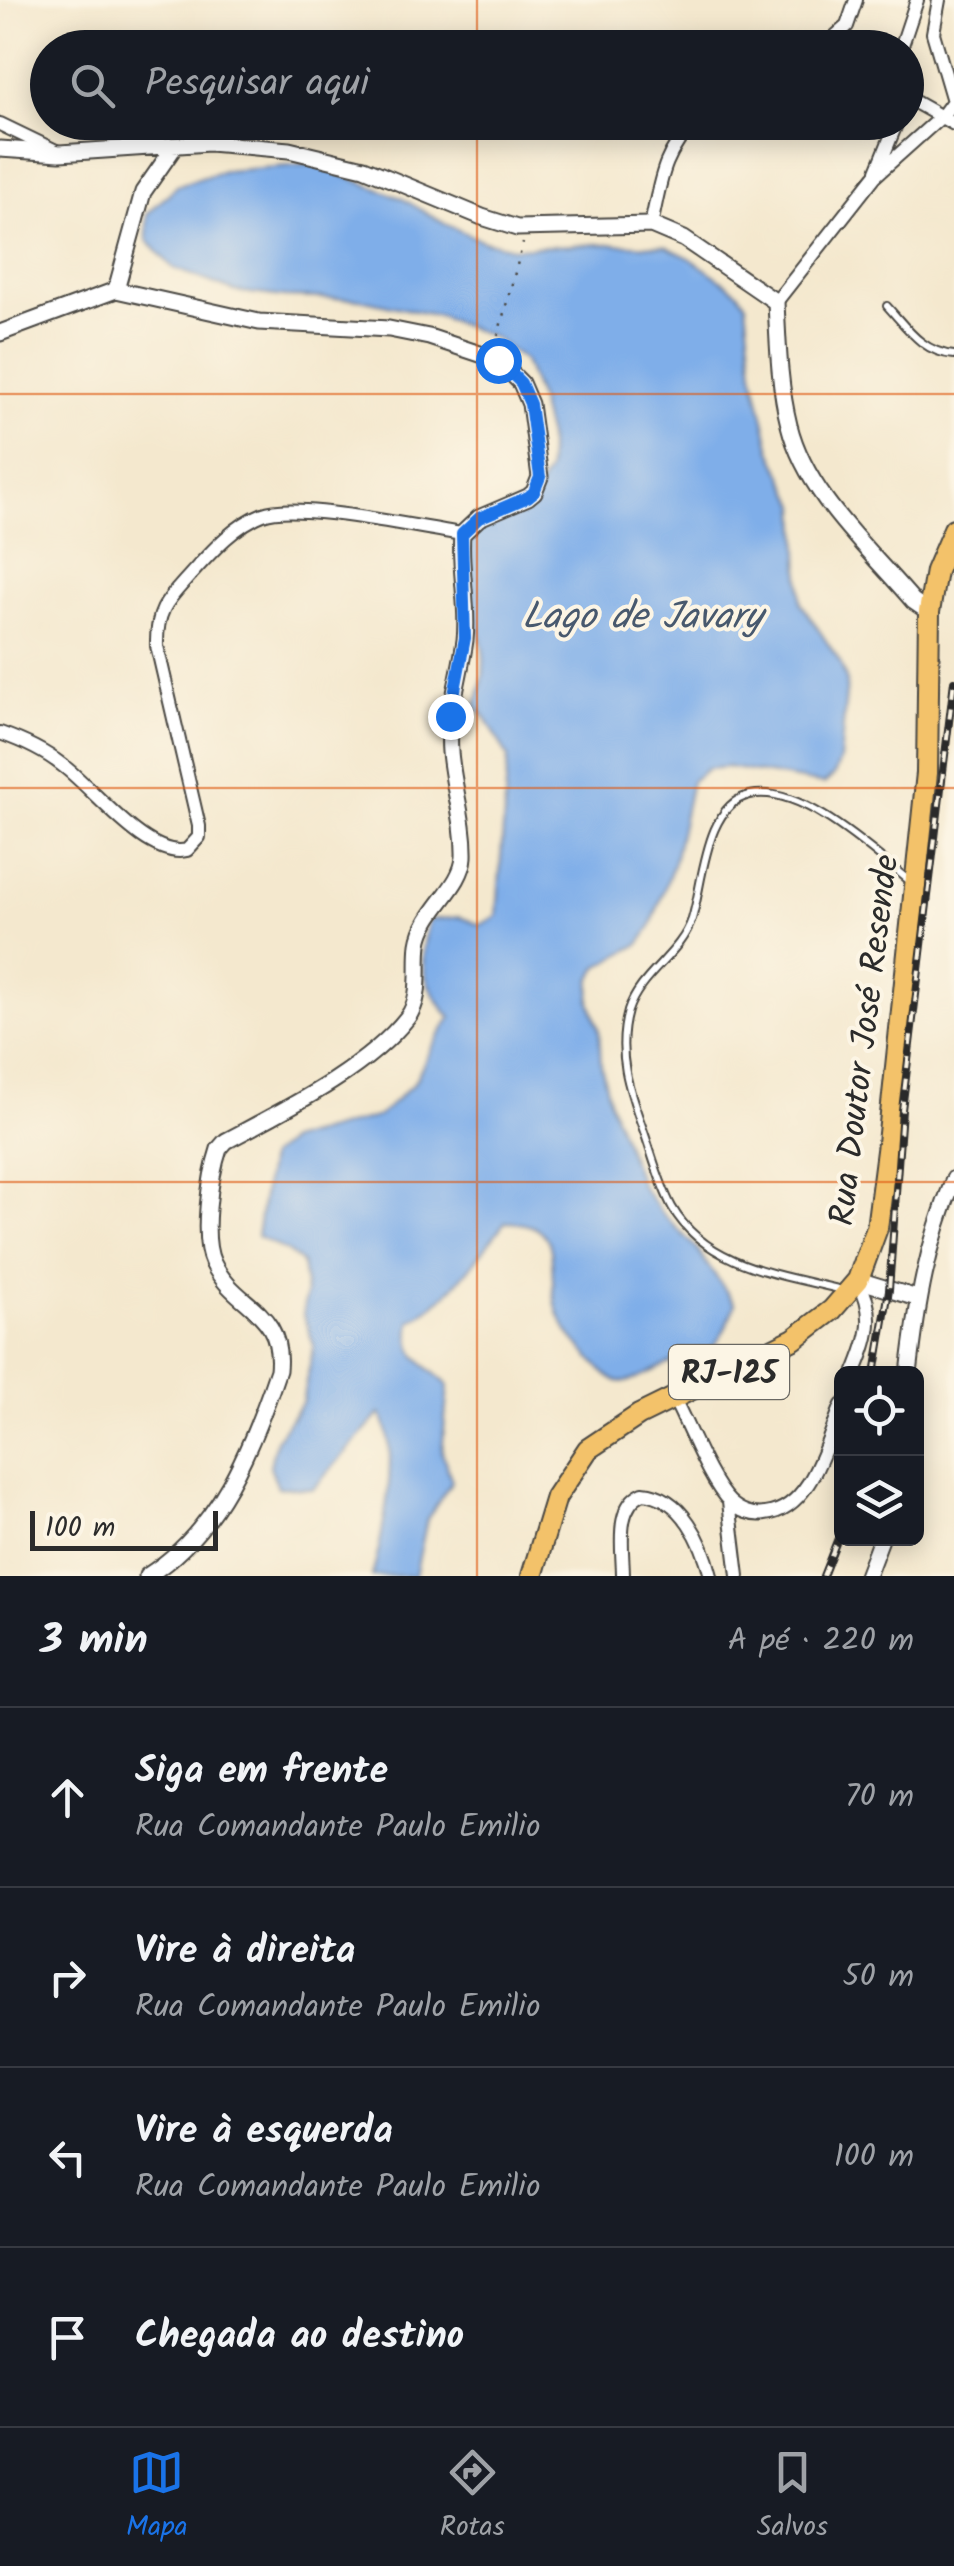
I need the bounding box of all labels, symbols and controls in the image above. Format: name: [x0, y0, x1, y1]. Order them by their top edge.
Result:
search box: [30, 30, 924, 140]
text: Pesquisar aqui: [145, 55, 369, 115]
icon: search: [65, 58, 120, 113]
route start: [476, 338, 522, 384]
water label: Lago de Javary: [522, 588, 767, 648]
route end: [428, 694, 474, 740]
street label: Rua Doutor José Resende: [815, 851, 917, 1229]
road number: RJ-125: [669, 1345, 789, 1399]
map controls: [834, 1366, 924, 1546]
button: locate: [834, 1366, 924, 1456]
button: layers: [834, 1456, 924, 1546]
scale bar: [30, 1506, 218, 1551]
text: 100 m: [45, 1506, 115, 1551]
text: 3 min: [40, 1608, 148, 1675]
text: A pé · 220 m: [728, 1616, 914, 1667]
text: Siga em frente: [135, 1742, 388, 1802]
icon: ahead: [40, 1770, 95, 1825]
text: 70 m: [845, 1772, 914, 1823]
text: Rua Comandante Paulo Emilio: [135, 1802, 540, 1853]
text: Vire à direita: [135, 1922, 355, 1982]
icon: right: [40, 1950, 95, 2005]
text: 50 m: [843, 1952, 914, 2003]
text: Rua Comandante Paulo Emilio: [135, 1982, 540, 2033]
text: Vire à esquerda: [135, 2102, 393, 2162]
icon: left: [40, 2130, 95, 2185]
text: 100 m: [834, 2132, 914, 2183]
text: Rua Comandante Paulo Emilio: [135, 2162, 540, 2213]
text: Chegada ao destino: [135, 2307, 464, 2367]
icon: arrive: [40, 2310, 95, 2365]
tab: Mapa: [126, 2445, 188, 2550]
tab: Rotas: [440, 2445, 505, 2550]
tab: Salvos: [757, 2445, 828, 2550]

